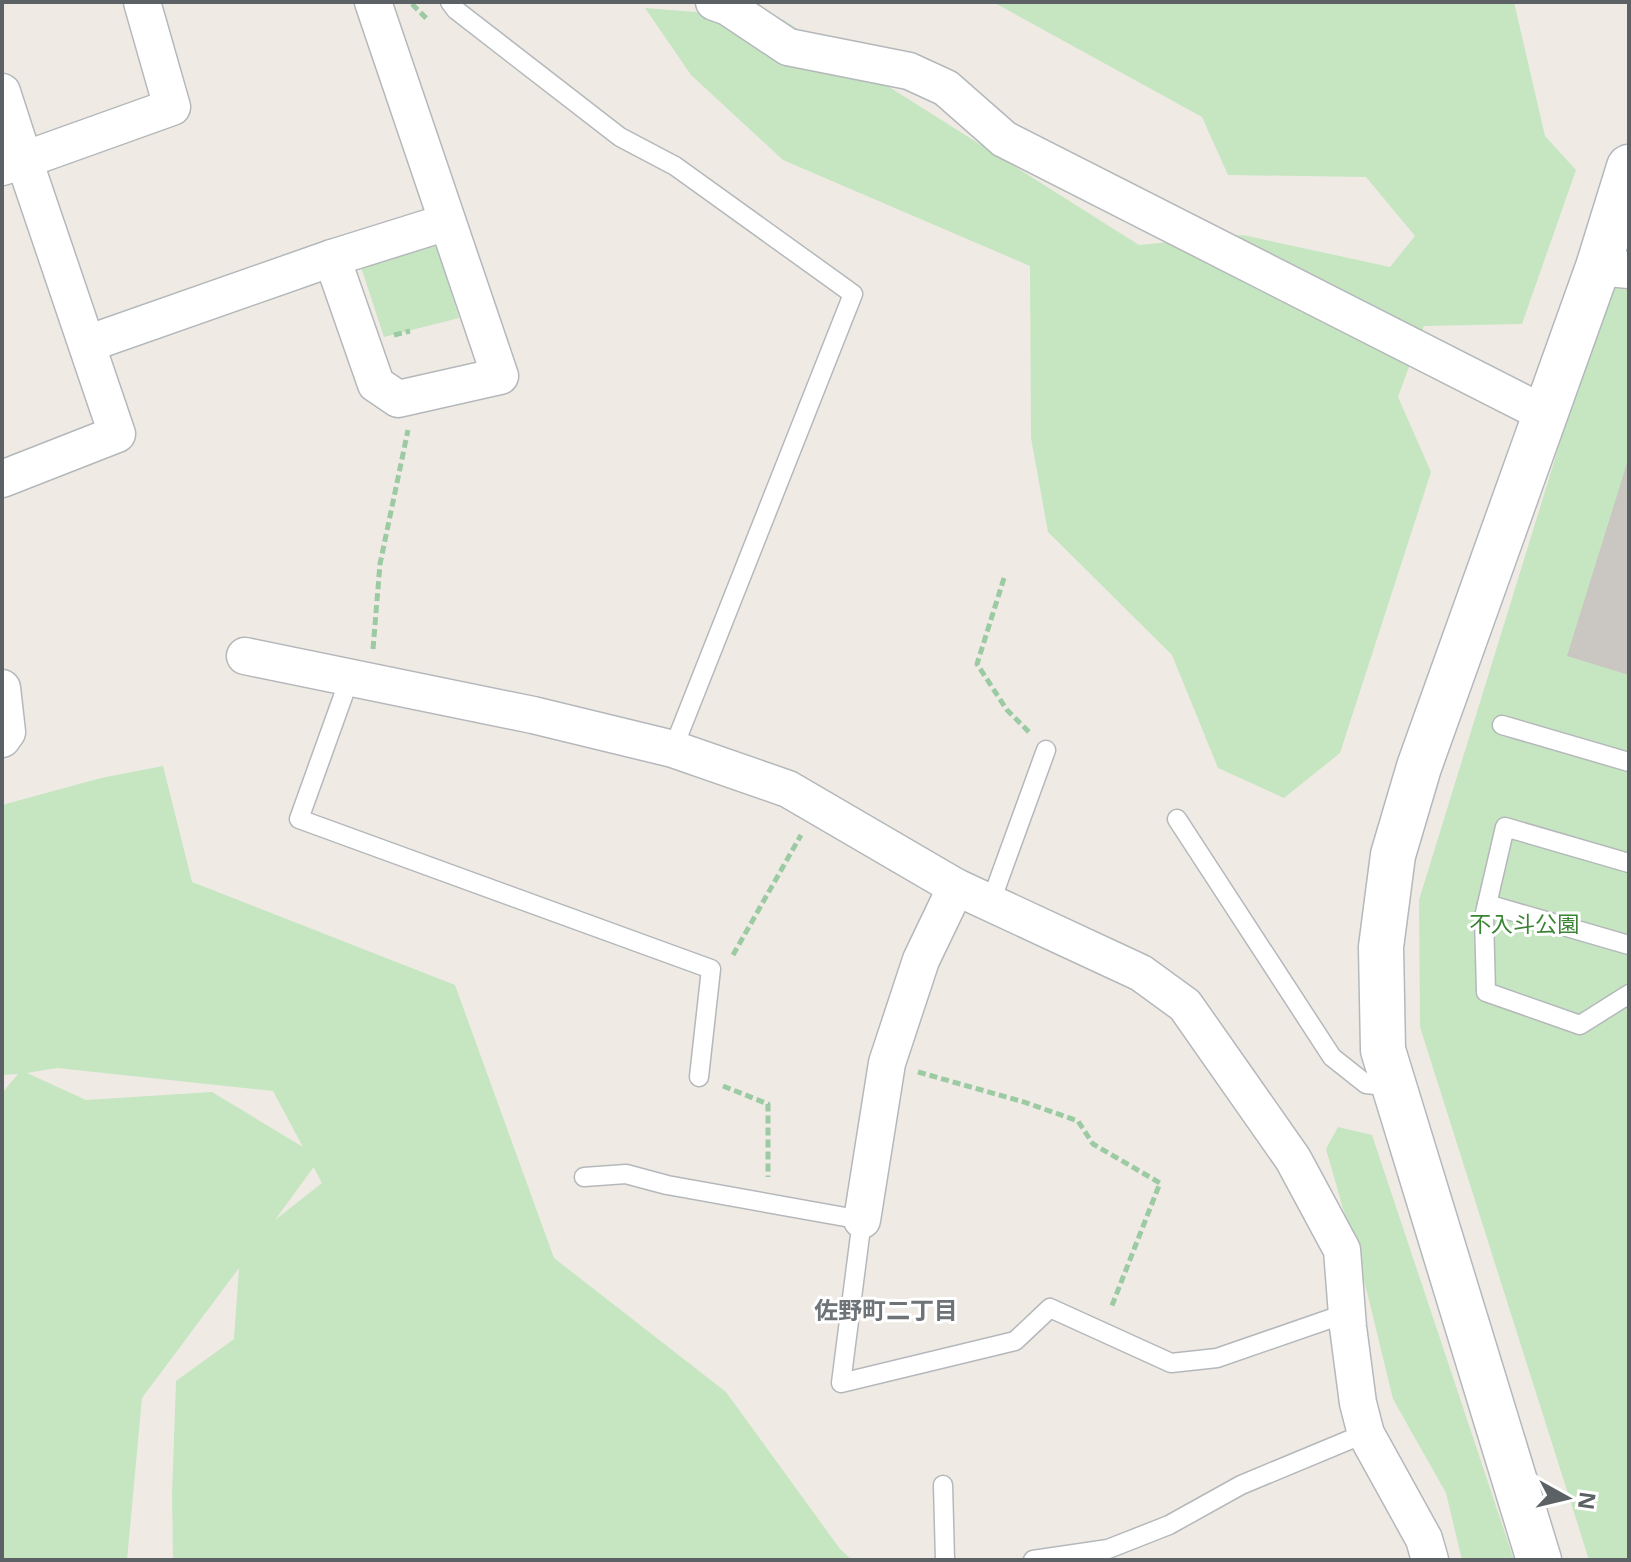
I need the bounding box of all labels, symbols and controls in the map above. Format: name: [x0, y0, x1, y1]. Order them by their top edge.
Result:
park label: 不入斗公園: [1469, 908, 1579, 938]
district label: 佐野町二丁目: [814, 1293, 958, 1326]
north arrow: [1527, 1458, 1607, 1538]
text: N: [1572, 1490, 1604, 1512]

